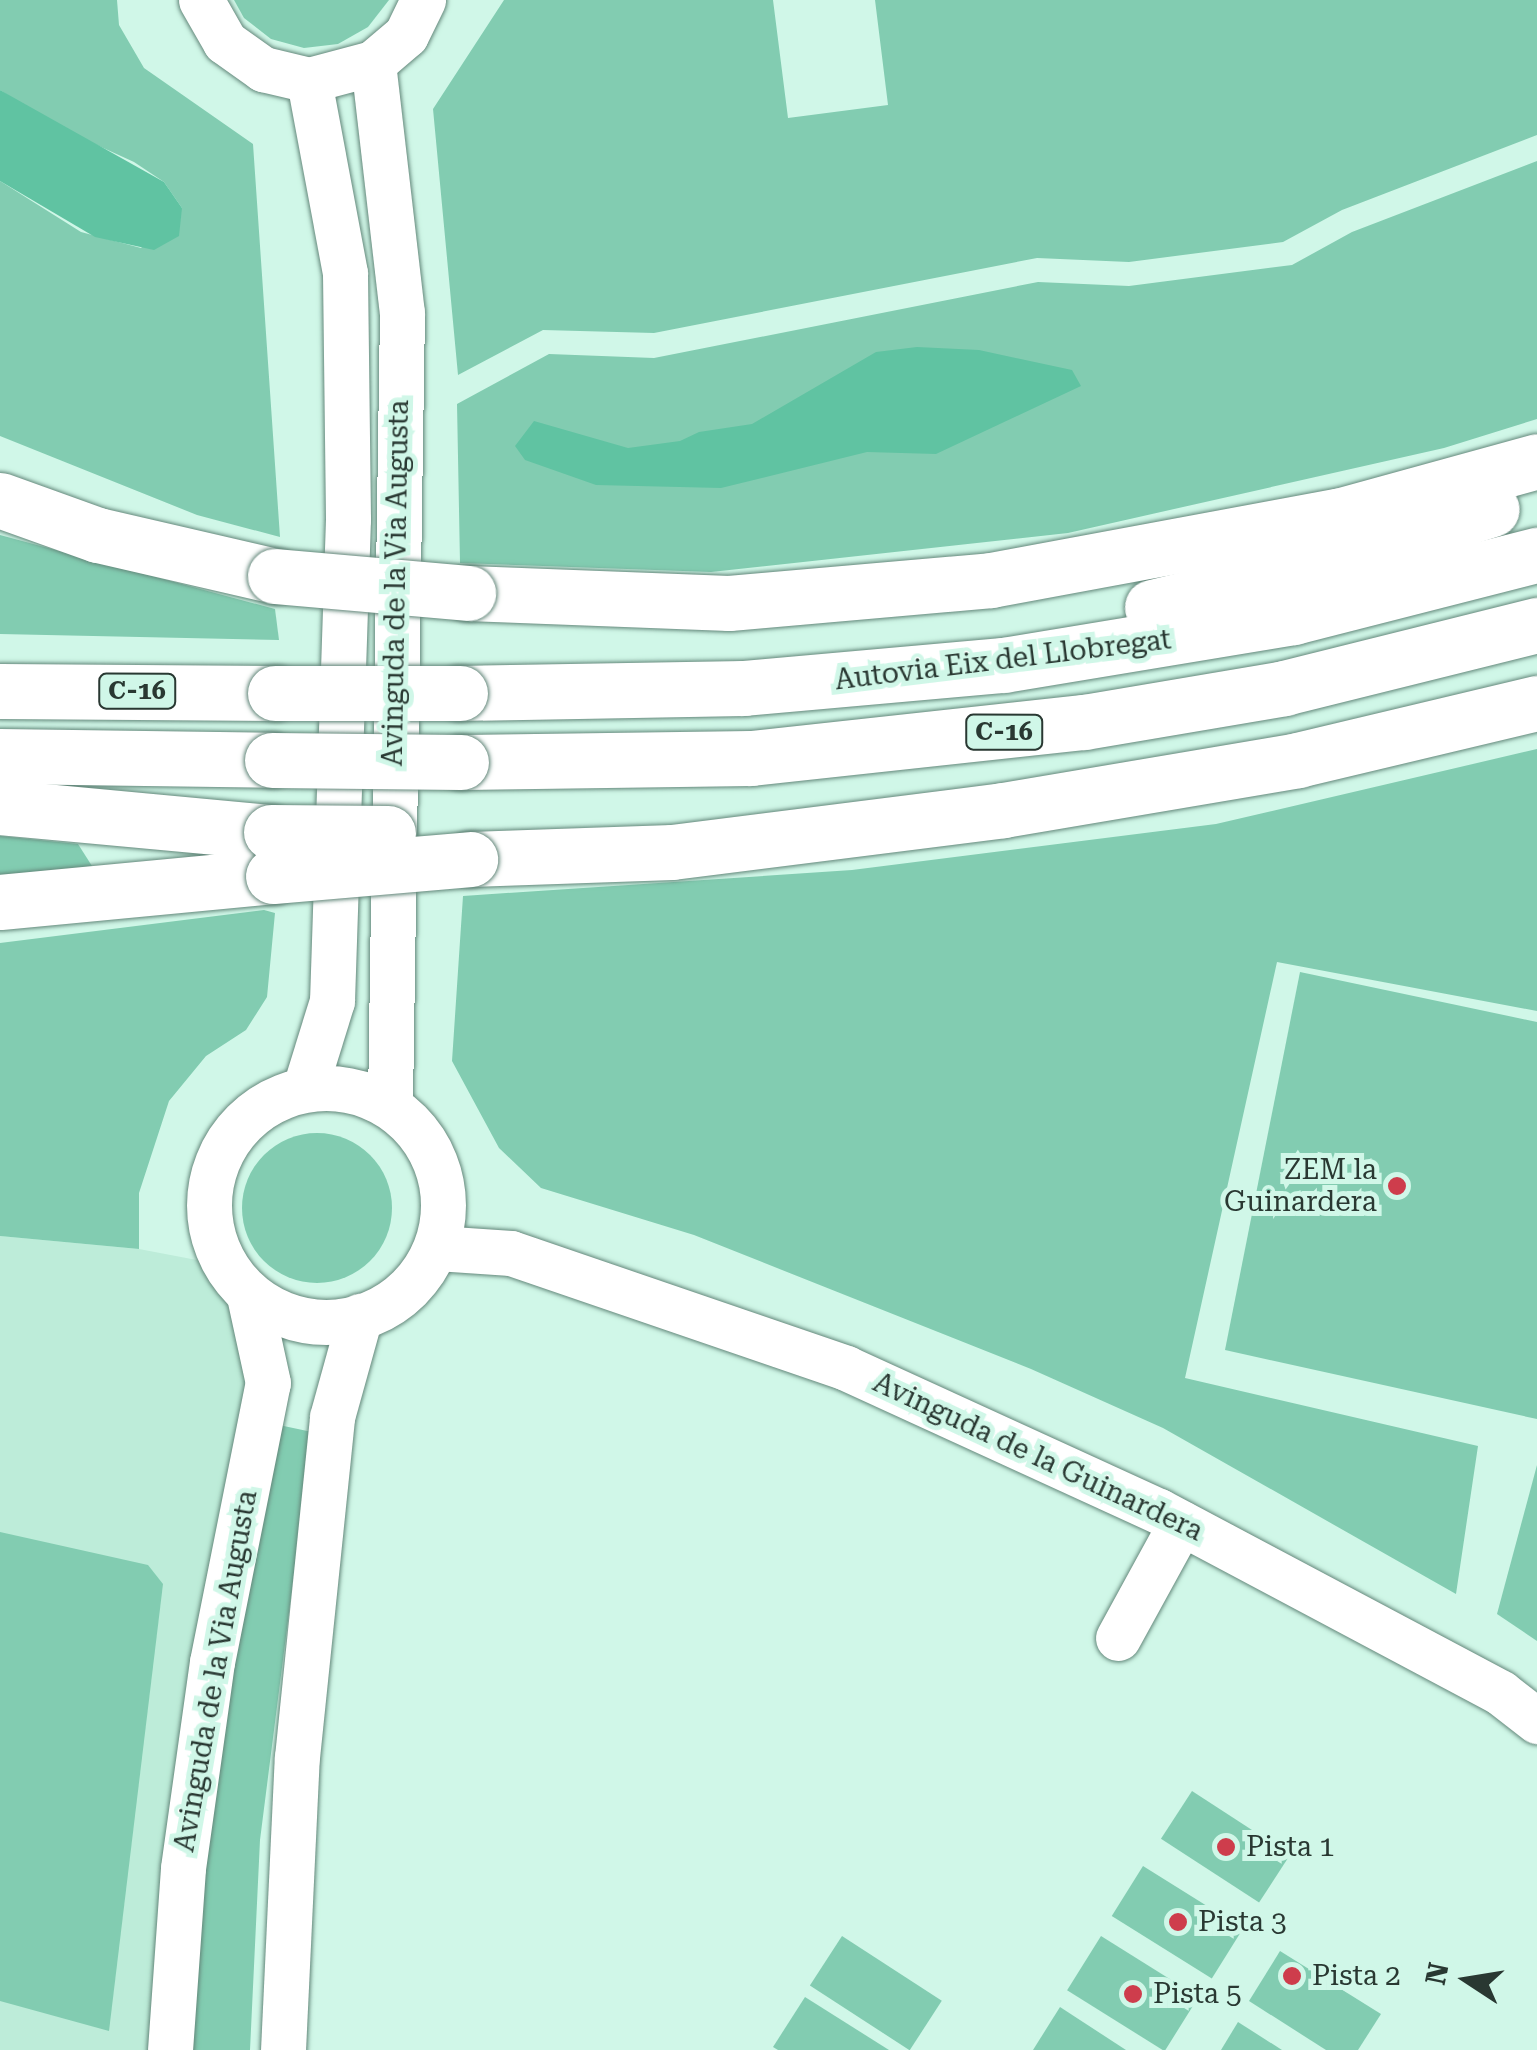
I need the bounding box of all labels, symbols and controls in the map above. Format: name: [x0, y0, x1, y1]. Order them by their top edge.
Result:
street label: Avinguda de la Via Augusta: [376, 399, 416, 767]
street label: Autovia Eix del Llobregat: [833, 623, 1173, 697]
road number: C-16: [97, 671, 177, 711]
road number: C-16: [964, 712, 1044, 752]
place label: ZEM la Guinardera: [1224, 1153, 1377, 1219]
marker: ZEM la Guinardera: [1386, 1175, 1408, 1197]
street label: Avinguda de la Guinardera: [868, 1366, 1208, 1548]
street label: Avinguda de la Via Augusta: [168, 1488, 264, 1854]
place label: Pista 1: [1246, 1830, 1335, 1864]
marker: Pista 1: [1215, 1836, 1237, 1858]
place label: Pista 3: [1198, 1905, 1287, 1939]
marker: Pista 3: [1167, 1911, 1189, 1933]
north arrow: [1417, 1930, 1517, 2030]
place label: Pista 2: [1312, 1959, 1401, 1993]
text: N: [1419, 1960, 1456, 1988]
marker: Pista 2: [1281, 1965, 1303, 1987]
place label: Pista 5: [1153, 1977, 1242, 2011]
marker: Pista 5: [1122, 1983, 1144, 2005]

